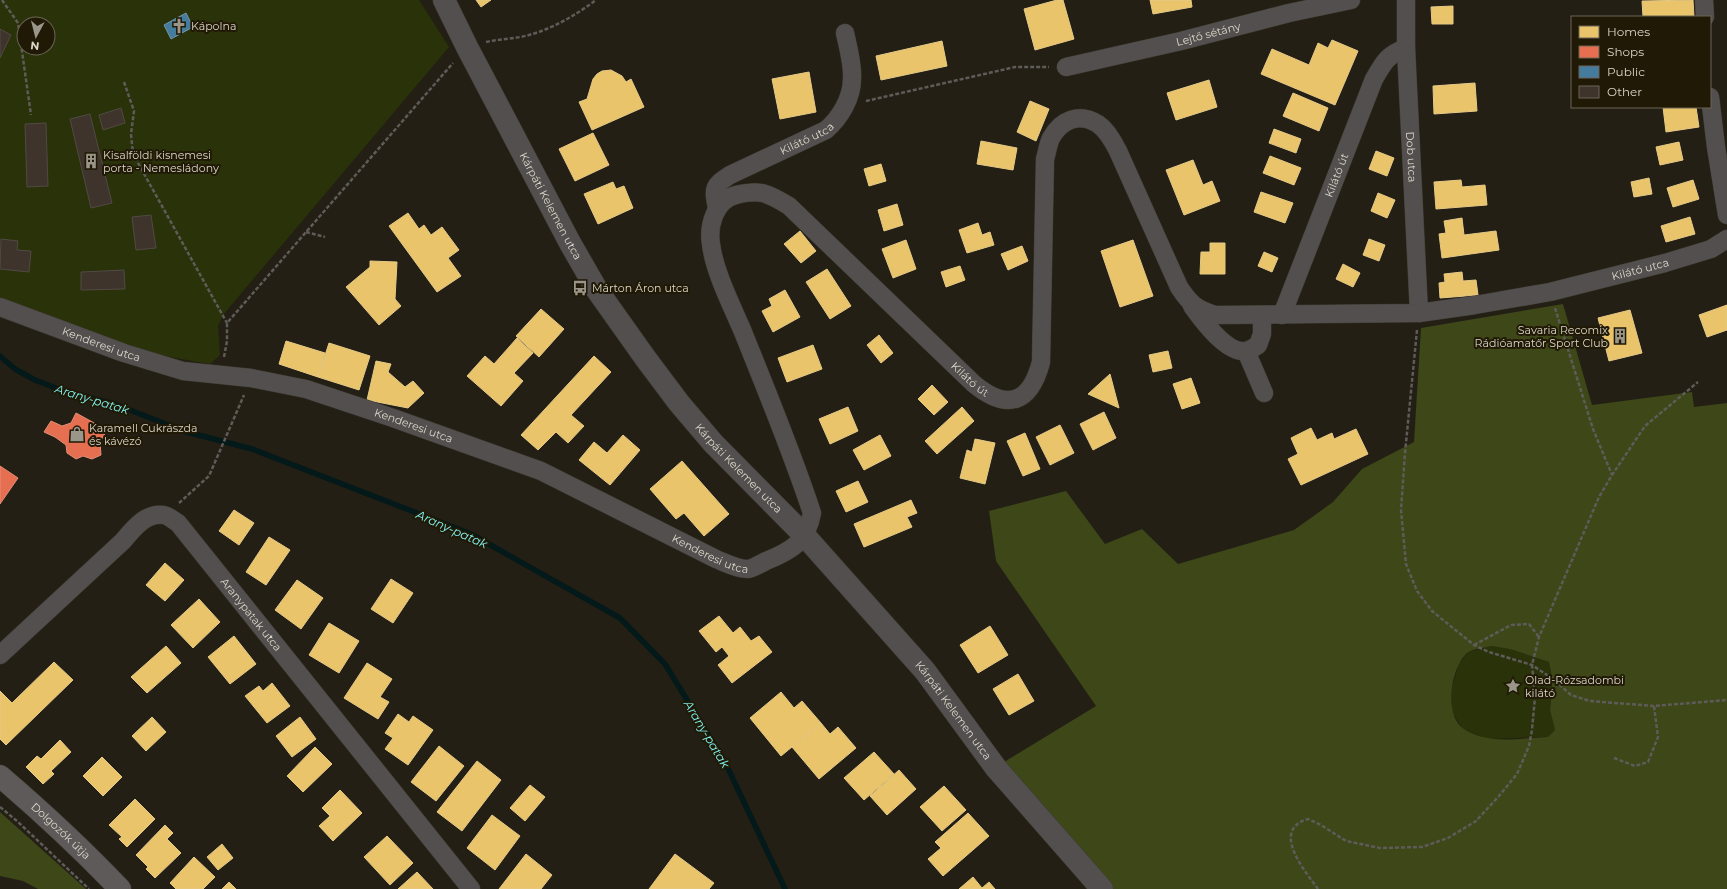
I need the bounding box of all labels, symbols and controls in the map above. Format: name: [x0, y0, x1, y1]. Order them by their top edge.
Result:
north arrow: [16, 16, 56, 56]
legend: [1571, 16, 1711, 108]
church icon: Kápolna: [170, 17, 188, 35]
place label: Kápolna: [191, 19, 236, 33]
street label: Lejtő sétány: [1175, 19, 1242, 49]
text: Homes: [1607, 24, 1650, 39]
text: N: [30, 38, 40, 53]
text: Shops: [1607, 44, 1644, 59]
text: Public: [1607, 64, 1645, 79]
text: Other: [1607, 84, 1642, 99]
street label: Kilátó utca: [778, 119, 837, 158]
street label: Dob utca: [1403, 131, 1420, 183]
place label: Kisalföldi kisnemesi porta - Nemesládony: [103, 148, 219, 175]
street label: Kárpáti Kelemen utca: [517, 150, 585, 262]
street label: Kilátó út: [1322, 151, 1352, 199]
building icon: Kisalföldi kisnemesi porta - Nemesládony: [82, 152, 100, 170]
street label: Kilátó utca: [1610, 255, 1671, 283]
bus stop icon: Márton Áron utca: [571, 279, 589, 297]
place label: Márton Áron utca: [592, 281, 689, 295]
place label: Savaria Recomix Rádióamatőr Sport Club: [1475, 323, 1608, 350]
street label: Kenderesi utca: [60, 324, 142, 365]
building icon: Savaria Recomix Rádióamatőr Sport Club: [1611, 327, 1629, 345]
street label: Kilátó út: [948, 359, 992, 400]
water label: Arany-patak: [52, 380, 132, 418]
street label: Kenderesi utca: [373, 405, 455, 446]
street label: Kárpáti Kelemen utca: [692, 420, 785, 516]
place label: Karamell Cukrászda és kávézó: [89, 421, 198, 448]
shop icon: Karamell Cukrászda és kávézó: [68, 425, 86, 443]
water label: Arany-patak: [413, 506, 491, 552]
street label: Kenderesi utca: [670, 531, 749, 576]
street label: Aranypatak utca: [218, 575, 285, 654]
street label: Kárpáti Kelemen utca: [912, 658, 995, 763]
place label: Olad-Rózsadombi kilátó: [1525, 673, 1624, 700]
place icon: Olad-Rózsadombi kilátó: [1504, 677, 1522, 695]
water label: Arany-patak: [680, 697, 734, 771]
street label: Dolgozók útja: [28, 800, 94, 862]

